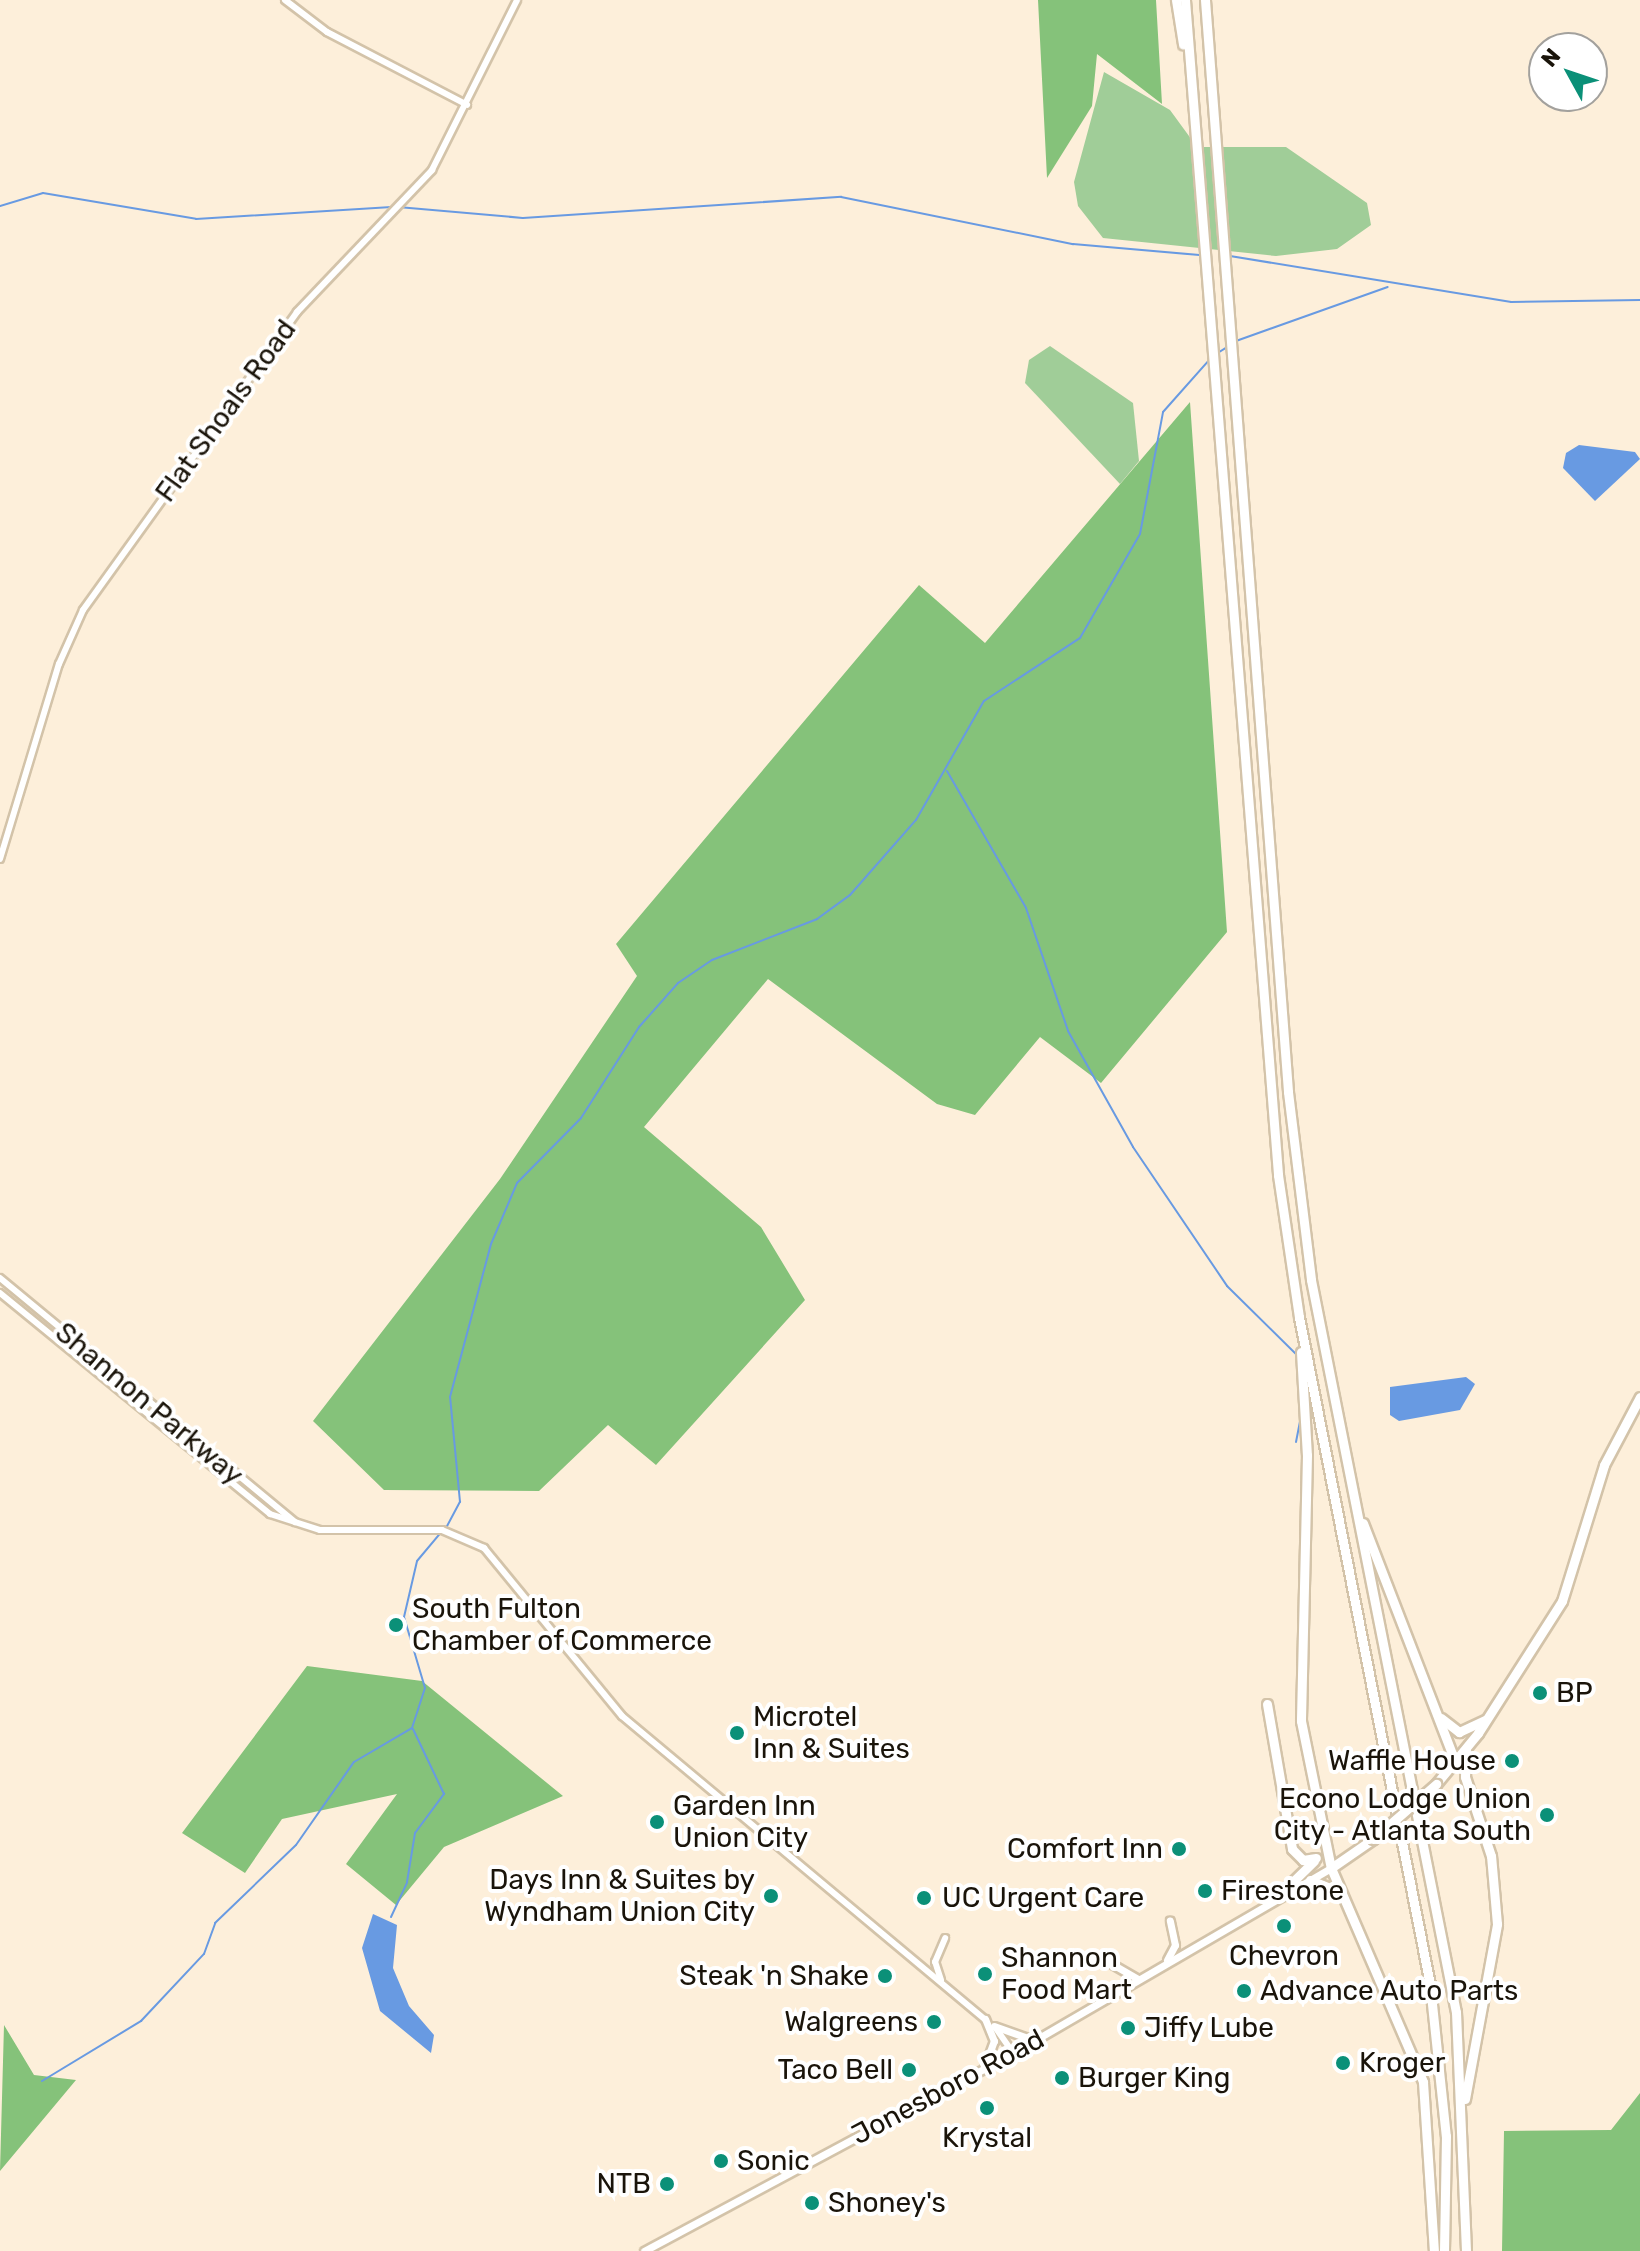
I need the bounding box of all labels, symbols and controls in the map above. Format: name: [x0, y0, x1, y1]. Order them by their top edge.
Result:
north arrow: [1528, 32, 1608, 112]
text: N: [1535, 43, 1566, 72]
street label: Flat Shoals Road: [149, 314, 303, 508]
street label: Shannon Parkway: [48, 1316, 250, 1492]
place label: South Fulton Chamber of Commerce: [412, 1592, 713, 1658]
marker: South Fulton Chamber of Commerce: [387, 1616, 405, 1634]
place label: BP: [1556, 1676, 1593, 1710]
marker: BP: [1531, 1684, 1549, 1702]
place label: Microtel Inn & Suites: [753, 1700, 910, 1766]
marker: Microtel Inn & Suites: [728, 1724, 746, 1742]
place label: Waffle House: [1328, 1744, 1496, 1778]
marker: Waffle House: [1503, 1752, 1521, 1770]
place label: Econo Lodge Union City - Atlanta South: [1272, 1782, 1531, 1848]
place label: Garden Inn Union City: [673, 1789, 816, 1855]
marker: Econo Lodge Union City - Atlanta South: [1538, 1806, 1556, 1824]
marker: Garden Inn Union City: [648, 1813, 666, 1831]
place label: Comfort Inn: [1007, 1832, 1163, 1866]
marker: Comfort Inn: [1170, 1840, 1188, 1858]
place label: Days Inn & Suites by Wyndham Union City: [484, 1863, 755, 1929]
place label: Firestone: [1221, 1874, 1344, 1908]
place label: UC Urgent Care: [942, 1881, 1144, 1915]
marker: Firestone: [1196, 1882, 1214, 1900]
marker: Days Inn & Suites by Wyndham Union City: [762, 1887, 780, 1905]
marker: UC Urgent Care: [913, 1887, 935, 1909]
marker: Chevron: [1275, 1917, 1293, 1935]
place label: Chevron: [1229, 1939, 1339, 1973]
place label: Shannon Food Mart: [1001, 1941, 1132, 2007]
place label: Steak 'n Shake: [679, 1959, 869, 1993]
marker: Shannon Food Mart: [976, 1965, 994, 1983]
marker: Steak 'n Shake: [876, 1967, 894, 1985]
place label: Advance Auto Parts: [1260, 1974, 1519, 2008]
marker: Advance Auto Parts: [1235, 1982, 1253, 2000]
place label: Walgreens: [784, 2005, 918, 2039]
place label: Jiffy Lube: [1144, 2011, 1275, 2045]
marker: Walgreens: [925, 2013, 943, 2031]
marker: Jiffy Lube: [1119, 2019, 1137, 2037]
street label: Jonesboro Road: [846, 2022, 1050, 2152]
place label: Kroger: [1359, 2046, 1445, 2080]
place label: Taco Bell: [778, 2053, 893, 2087]
marker: Kroger: [1334, 2054, 1352, 2072]
marker: Taco Bell: [900, 2061, 918, 2079]
place label: Burger King: [1078, 2061, 1231, 2095]
marker: Burger King: [1053, 2069, 1071, 2087]
marker: Krystal: [978, 2099, 996, 2117]
place label: Krystal: [942, 2121, 1032, 2155]
place label: Sonic: [737, 2144, 810, 2178]
marker: Sonic: [712, 2152, 730, 2170]
place label: NTB: [597, 2167, 651, 2201]
marker: NTB: [658, 2175, 676, 2193]
place label: Shoney's: [828, 2186, 946, 2220]
marker: Shoney's: [803, 2194, 821, 2212]

